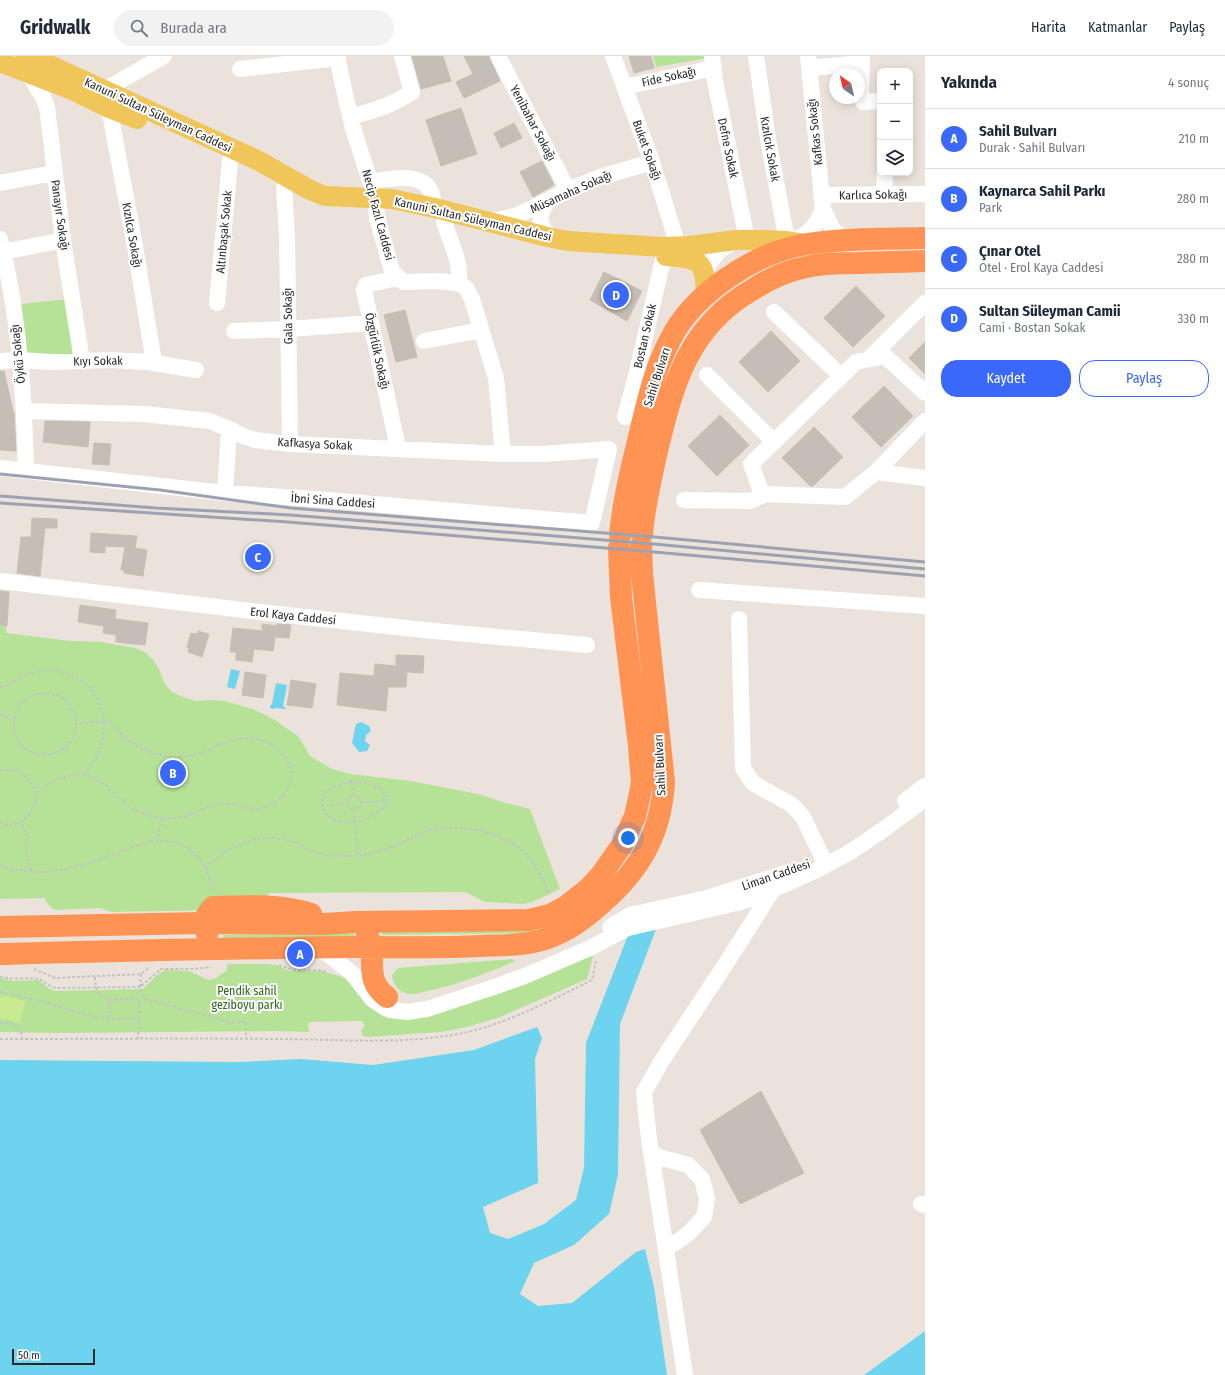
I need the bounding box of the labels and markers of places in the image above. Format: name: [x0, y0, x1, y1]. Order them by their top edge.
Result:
pin: D: [603, 280, 629, 310]
pin: C: [245, 542, 271, 572]
pin: B: [160, 758, 186, 788]
pin: A: [287, 939, 313, 969]

